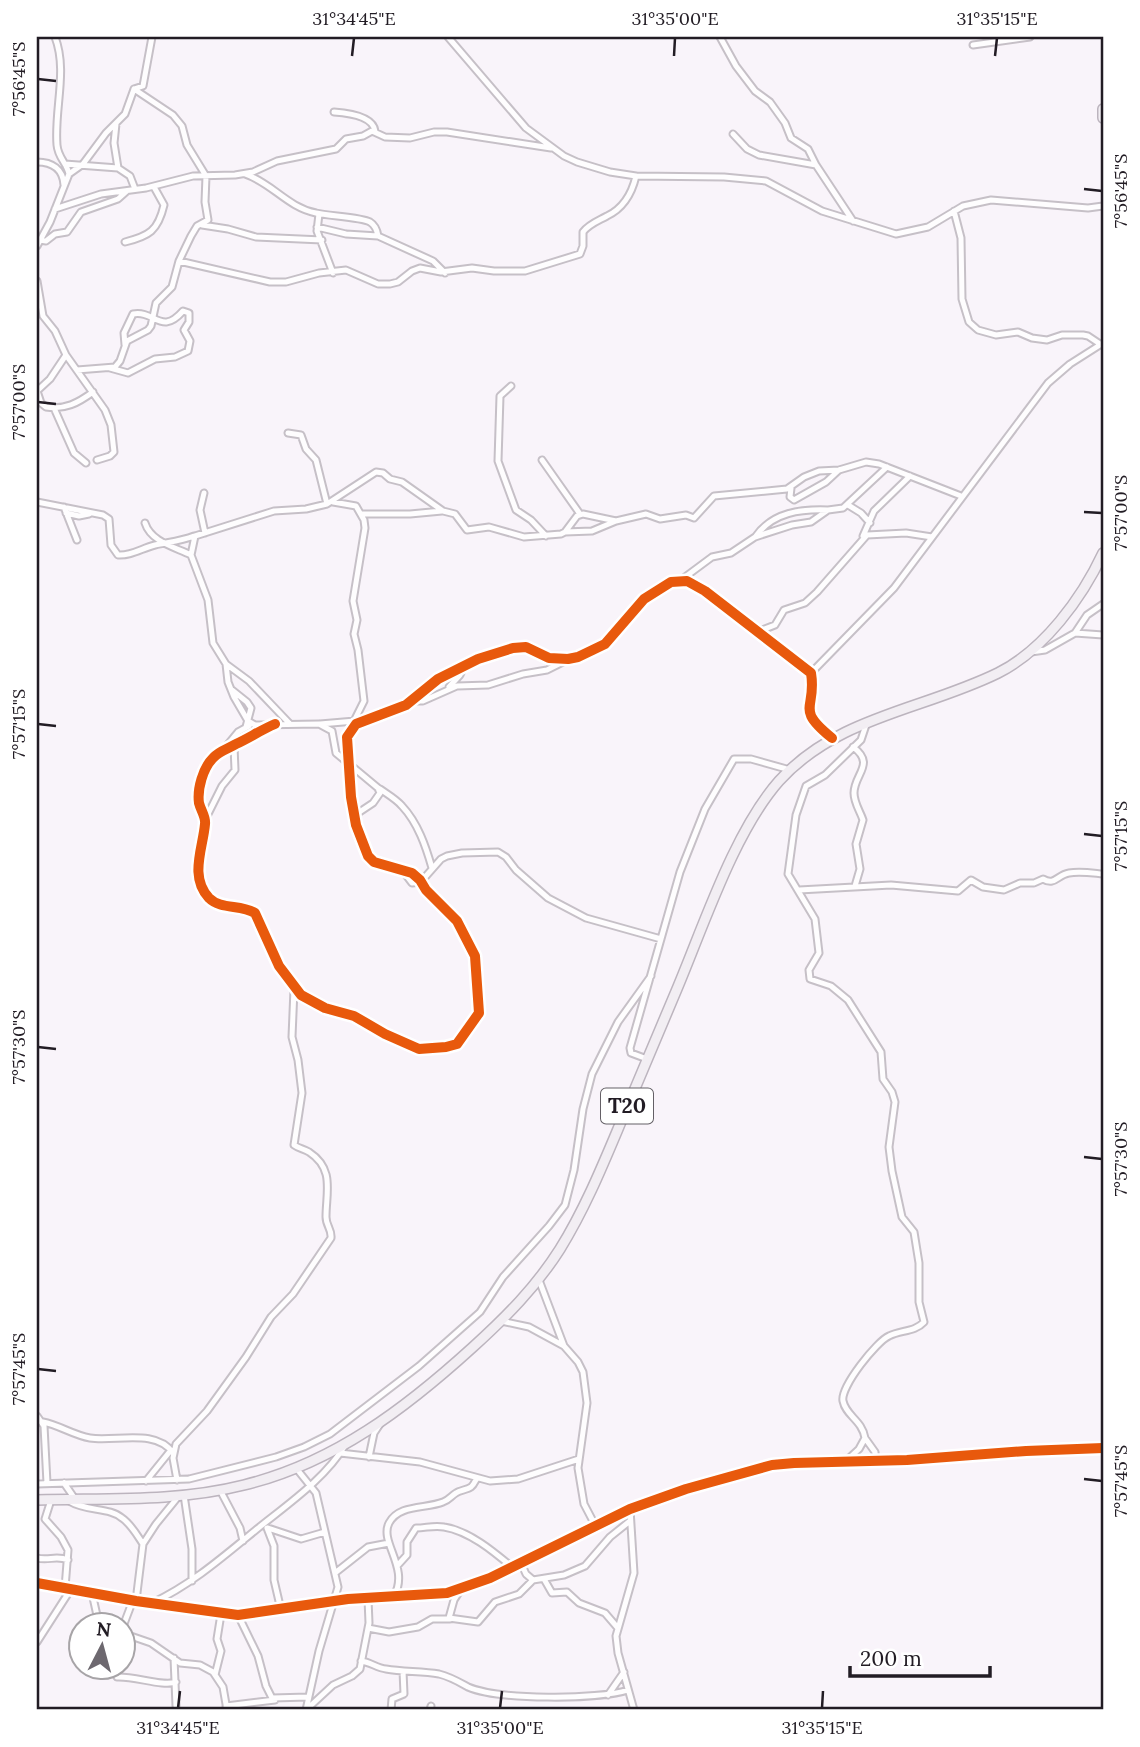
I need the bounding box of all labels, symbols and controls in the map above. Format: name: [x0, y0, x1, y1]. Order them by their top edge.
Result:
text: 31°34'45"E: [312, 7, 396, 30]
text: 31°35'00"E: [631, 7, 719, 30]
text: 31°35'15"E: [956, 7, 1038, 30]
text: 7°56'45"S: [7, 42, 30, 116]
text: 7°56'45"S: [1109, 154, 1132, 228]
text: 7°57'00"S: [7, 364, 30, 440]
text: 7°57'00"S: [1109, 475, 1132, 551]
text: 7°57'15"S: [7, 689, 30, 759]
text: 7°57'15"S: [1109, 801, 1132, 871]
text: 7°57'30"S: [7, 1009, 30, 1085]
road number: T20: [601, 1088, 653, 1124]
text: 7°57'30"S: [1109, 1121, 1132, 1197]
text: 7°57'45"S: [7, 1333, 30, 1405]
text: 7°57'45"S: [1109, 1445, 1132, 1517]
north arrow: [66, 1610, 136, 1680]
text: N: [95, 1616, 113, 1642]
scale bar: [850, 1635, 990, 1679]
text: 200 m: [860, 1645, 922, 1672]
text: 31°34'45"E: [136, 1716, 220, 1739]
text: 31°35'00"E: [456, 1716, 544, 1739]
text: 31°35'15"E: [781, 1716, 863, 1739]

